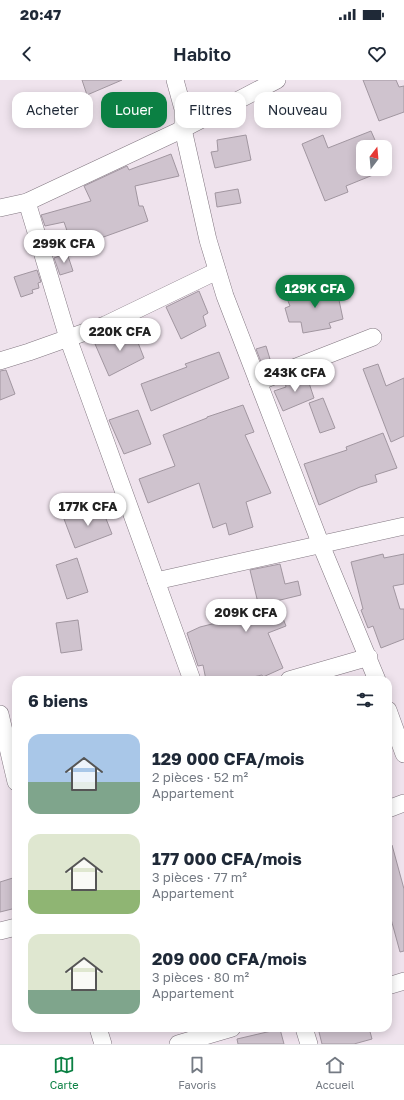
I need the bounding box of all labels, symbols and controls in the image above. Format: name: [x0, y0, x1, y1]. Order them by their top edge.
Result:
text: 20:47: [20, 5, 61, 23]
icon: back: [16, 43, 38, 65]
text: Habito: [173, 43, 231, 65]
icon: heart: [366, 43, 388, 65]
chip: Acheter: [12, 92, 93, 128]
chip: Louer: [101, 92, 167, 128]
chip: Filtres: [175, 92, 246, 128]
chip: Nouveau: [254, 92, 341, 128]
north arrow: [356, 140, 392, 176]
map controls: [356, 140, 392, 176]
pin: 299K CFA: [23, 230, 105, 264]
text: 299K CFA: [33, 235, 95, 251]
pin: 129K CFA: [274, 275, 356, 309]
text: 129K CFA: [284, 280, 346, 296]
pin: 220K CFA: [79, 318, 161, 352]
text: 220K CFA: [89, 323, 151, 339]
pin: 243K CFA: [254, 359, 336, 393]
text: 243K CFA: [264, 364, 326, 380]
pin: 177K CFA: [47, 493, 129, 527]
text: 177K CFA: [58, 498, 118, 514]
pin: 209K CFA: [205, 599, 287, 633]
text: 209K CFA: [215, 604, 277, 620]
icon: filters: [354, 689, 376, 711]
text: 6 biens: [28, 690, 88, 711]
text: 129 000 CFA/mois: [152, 748, 304, 769]
icon: home: [60, 750, 108, 798]
text: 2 pièces · 52 m²: [152, 769, 248, 785]
text: Appartement: [152, 785, 234, 801]
text: 177 000 CFA/mois: [152, 848, 302, 869]
icon: home: [60, 850, 108, 898]
text: 3 pièces · 77 m²: [152, 869, 247, 885]
text: Appartement: [152, 885, 234, 901]
text: 209 000 CFA/mois: [152, 948, 307, 969]
icon: home: [60, 950, 108, 998]
text: 3 pièces · 80 m²: [152, 969, 249, 985]
text: Appartement: [152, 985, 234, 1001]
tab: Carte: [50, 1054, 79, 1091]
tab: Favoris: [178, 1054, 216, 1091]
tab: Accueil: [315, 1054, 354, 1091]

